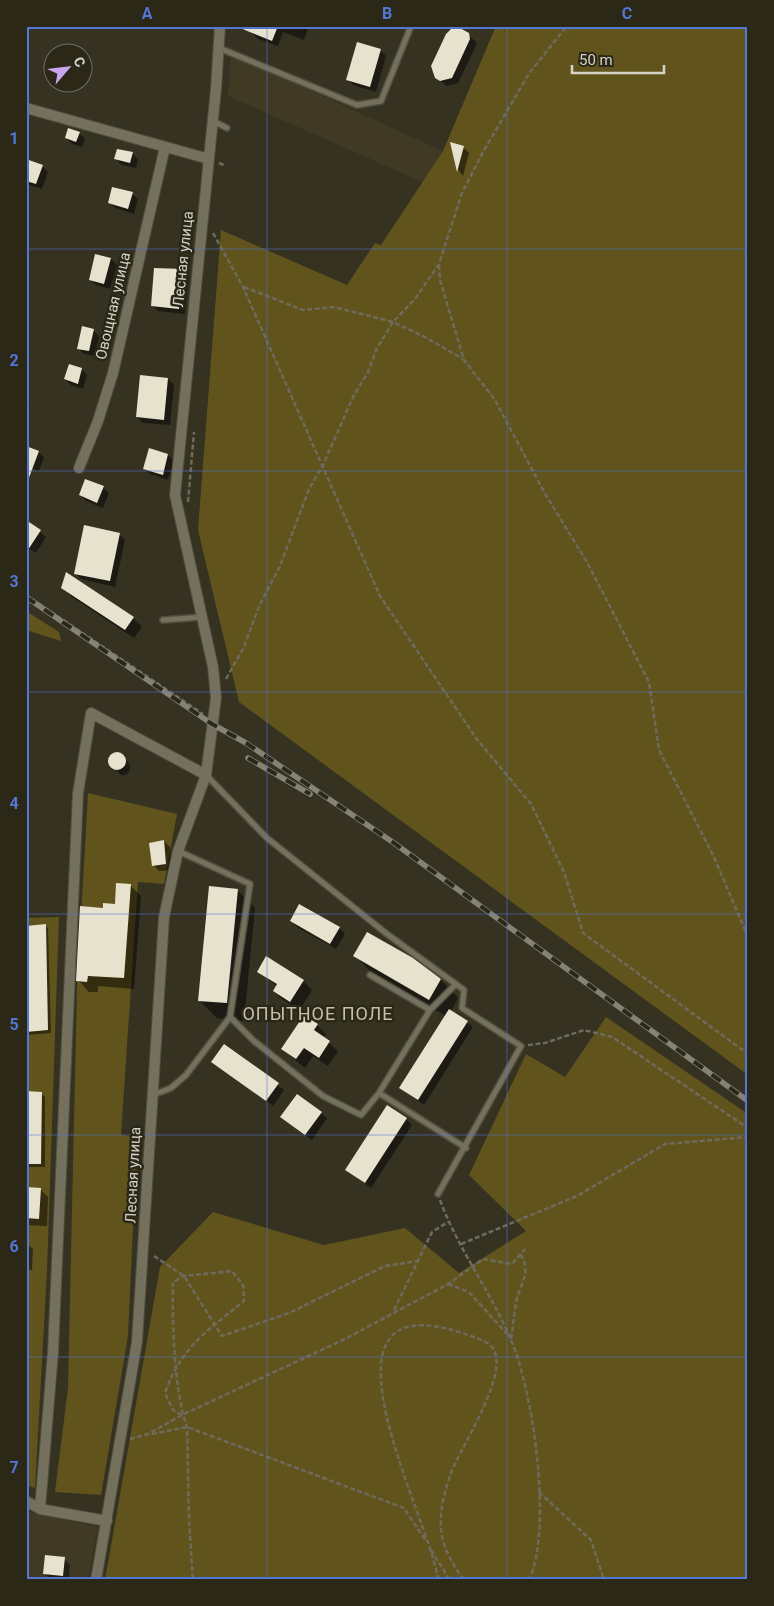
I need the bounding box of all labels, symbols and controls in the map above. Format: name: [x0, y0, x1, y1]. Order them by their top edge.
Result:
text: A: [142, 4, 153, 23]
text: B: [382, 4, 392, 23]
text: C: [622, 4, 632, 23]
north arrow: [42, 42, 92, 92]
scale bar: [572, 42, 664, 74]
text: 50 m: [579, 51, 613, 69]
text: С: [70, 54, 89, 70]
text: 1: [9, 129, 19, 148]
street label: Лесная улица: [169, 210, 197, 308]
street label: Овощная улица: [92, 250, 134, 362]
text: 2: [9, 351, 19, 370]
text: 3: [9, 572, 19, 591]
text: 4: [9, 794, 19, 813]
district label: ОПЫТНОЕ ПОЛЕ: [242, 1003, 394, 1024]
text: 5: [9, 1015, 19, 1034]
street label: Лесная улица: [121, 1126, 145, 1224]
text: 6: [9, 1237, 19, 1256]
text: 7: [9, 1458, 19, 1477]

